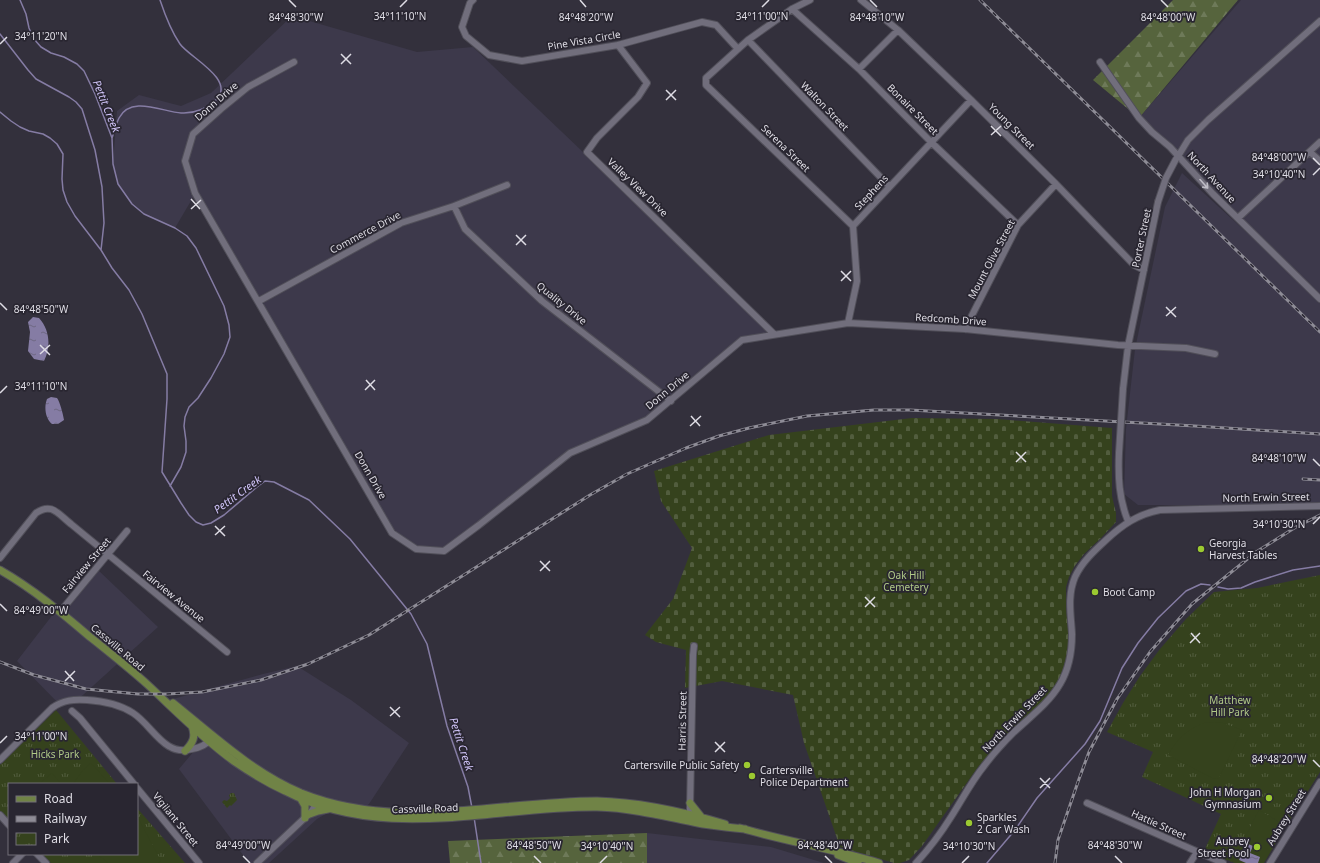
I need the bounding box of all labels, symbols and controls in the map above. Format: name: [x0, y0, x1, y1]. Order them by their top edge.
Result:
text: 34°11'10"N: [374, 9, 426, 23]
text: 34°11'00"N: [736, 9, 788, 23]
text: 84°48'30"W: [269, 10, 324, 24]
text: 84°48'20"W: [559, 10, 614, 24]
text: 84°48'10"W: [850, 10, 905, 24]
text: 84°48'00"W: [1141, 10, 1196, 24]
street label: Pine Vista Circle: [546, 27, 622, 53]
text: 34°11'20"N: [15, 29, 67, 43]
water label: Pettit Creek: [90, 77, 125, 135]
street label: Donn Drive: [191, 78, 241, 124]
street label: Walton Street: [798, 78, 852, 134]
street label: Bonaire Street: [884, 80, 942, 138]
street label: Young Street: [986, 100, 1039, 153]
street label: Serena Street: [758, 121, 814, 175]
street label: North Avenue: [1185, 148, 1240, 206]
text: 84°48'00"W: [1252, 150, 1307, 164]
street label: Valley View Drive: [605, 155, 672, 220]
text: 34°10'40"N: [1253, 167, 1305, 181]
street label: Stephens: [851, 171, 891, 213]
one-way arrow: [1199, 179, 1209, 189]
street label: Commerce Drive: [327, 207, 403, 257]
street label: Porter Street: [1128, 207, 1154, 269]
street label: Mount Olive Street: [964, 217, 1018, 301]
street label: Quality Drive: [534, 278, 590, 328]
text: 84°48'50"W: [14, 302, 69, 316]
street label: Redcomb Drive: [915, 310, 988, 329]
street label: Donn Drive: [642, 367, 692, 412]
text: 34°11'10"N: [15, 379, 67, 393]
street label: Donn Drive: [352, 449, 391, 502]
text: 84°48'10"W: [1252, 451, 1307, 465]
water label: Pettit Creek: [210, 471, 264, 516]
street label: North Erwin Street: [1222, 489, 1310, 505]
text: 34°10'30"N: [1253, 517, 1305, 531]
street label: Fairview Street: [58, 534, 114, 596]
place label: Georgia Harvest Tables: [1209, 536, 1278, 562]
marker: Georgia Harvest Tables: [1196, 544, 1206, 554]
street label: Fairview Avenue: [140, 567, 208, 626]
park label: Oak Hill Cemetery: [883, 568, 930, 594]
place label: Boot Camp: [1103, 585, 1155, 599]
marker: Boot Camp: [1090, 587, 1100, 597]
text: 84°49'00"W: [14, 603, 69, 617]
street label: Cassville Road: [88, 620, 148, 674]
street label: North Erwin Street: [979, 683, 1050, 755]
street label: Harris Street: [674, 691, 690, 751]
park label: Matthew Hill Park: [1209, 693, 1251, 719]
water label: Pettit Creek: [446, 715, 478, 773]
text: 34°11'00"N: [15, 729, 67, 743]
park label: Hicks Park: [31, 747, 80, 761]
text: 84°48'20"W: [1252, 752, 1307, 766]
place label: Cartersville Public Safety: [624, 758, 740, 772]
marker: Cartersville Public Safety: [742, 760, 752, 770]
place label: Cartersville Police Department: [760, 763, 848, 789]
marker: Cartersville Police Department: [747, 771, 757, 781]
legend: [8, 783, 138, 855]
place label: John H Morgan Gymnasium: [1189, 785, 1261, 811]
street label: Aubrey Street: [1263, 786, 1309, 848]
street label: Vigilant Street: [150, 789, 202, 849]
text: Road: [44, 790, 73, 807]
marker: John H Morgan Gymnasium: [1264, 793, 1274, 803]
street label: Cassville Road: [391, 800, 459, 816]
street label: Hattie Street: [1129, 806, 1189, 843]
text: Railway: [44, 810, 88, 827]
place label: Sparkles 2 Car Wash: [977, 810, 1030, 836]
marker: Sparkles 2 Car Wash: [964, 818, 974, 828]
text: Park: [44, 830, 70, 847]
place label: Aubrey Street Pool: [1198, 834, 1250, 860]
text: 84°49'00"W: [216, 838, 271, 852]
text: 84°48'50"W: [507, 838, 562, 852]
text: 84°48'40"W: [798, 838, 853, 852]
text: 84°48'30"W: [1088, 838, 1143, 852]
text: 34°10'40"N: [581, 839, 633, 853]
text: 34°10'30"N: [943, 839, 995, 853]
marker: Aubrey Street Pool: [1252, 842, 1262, 852]

